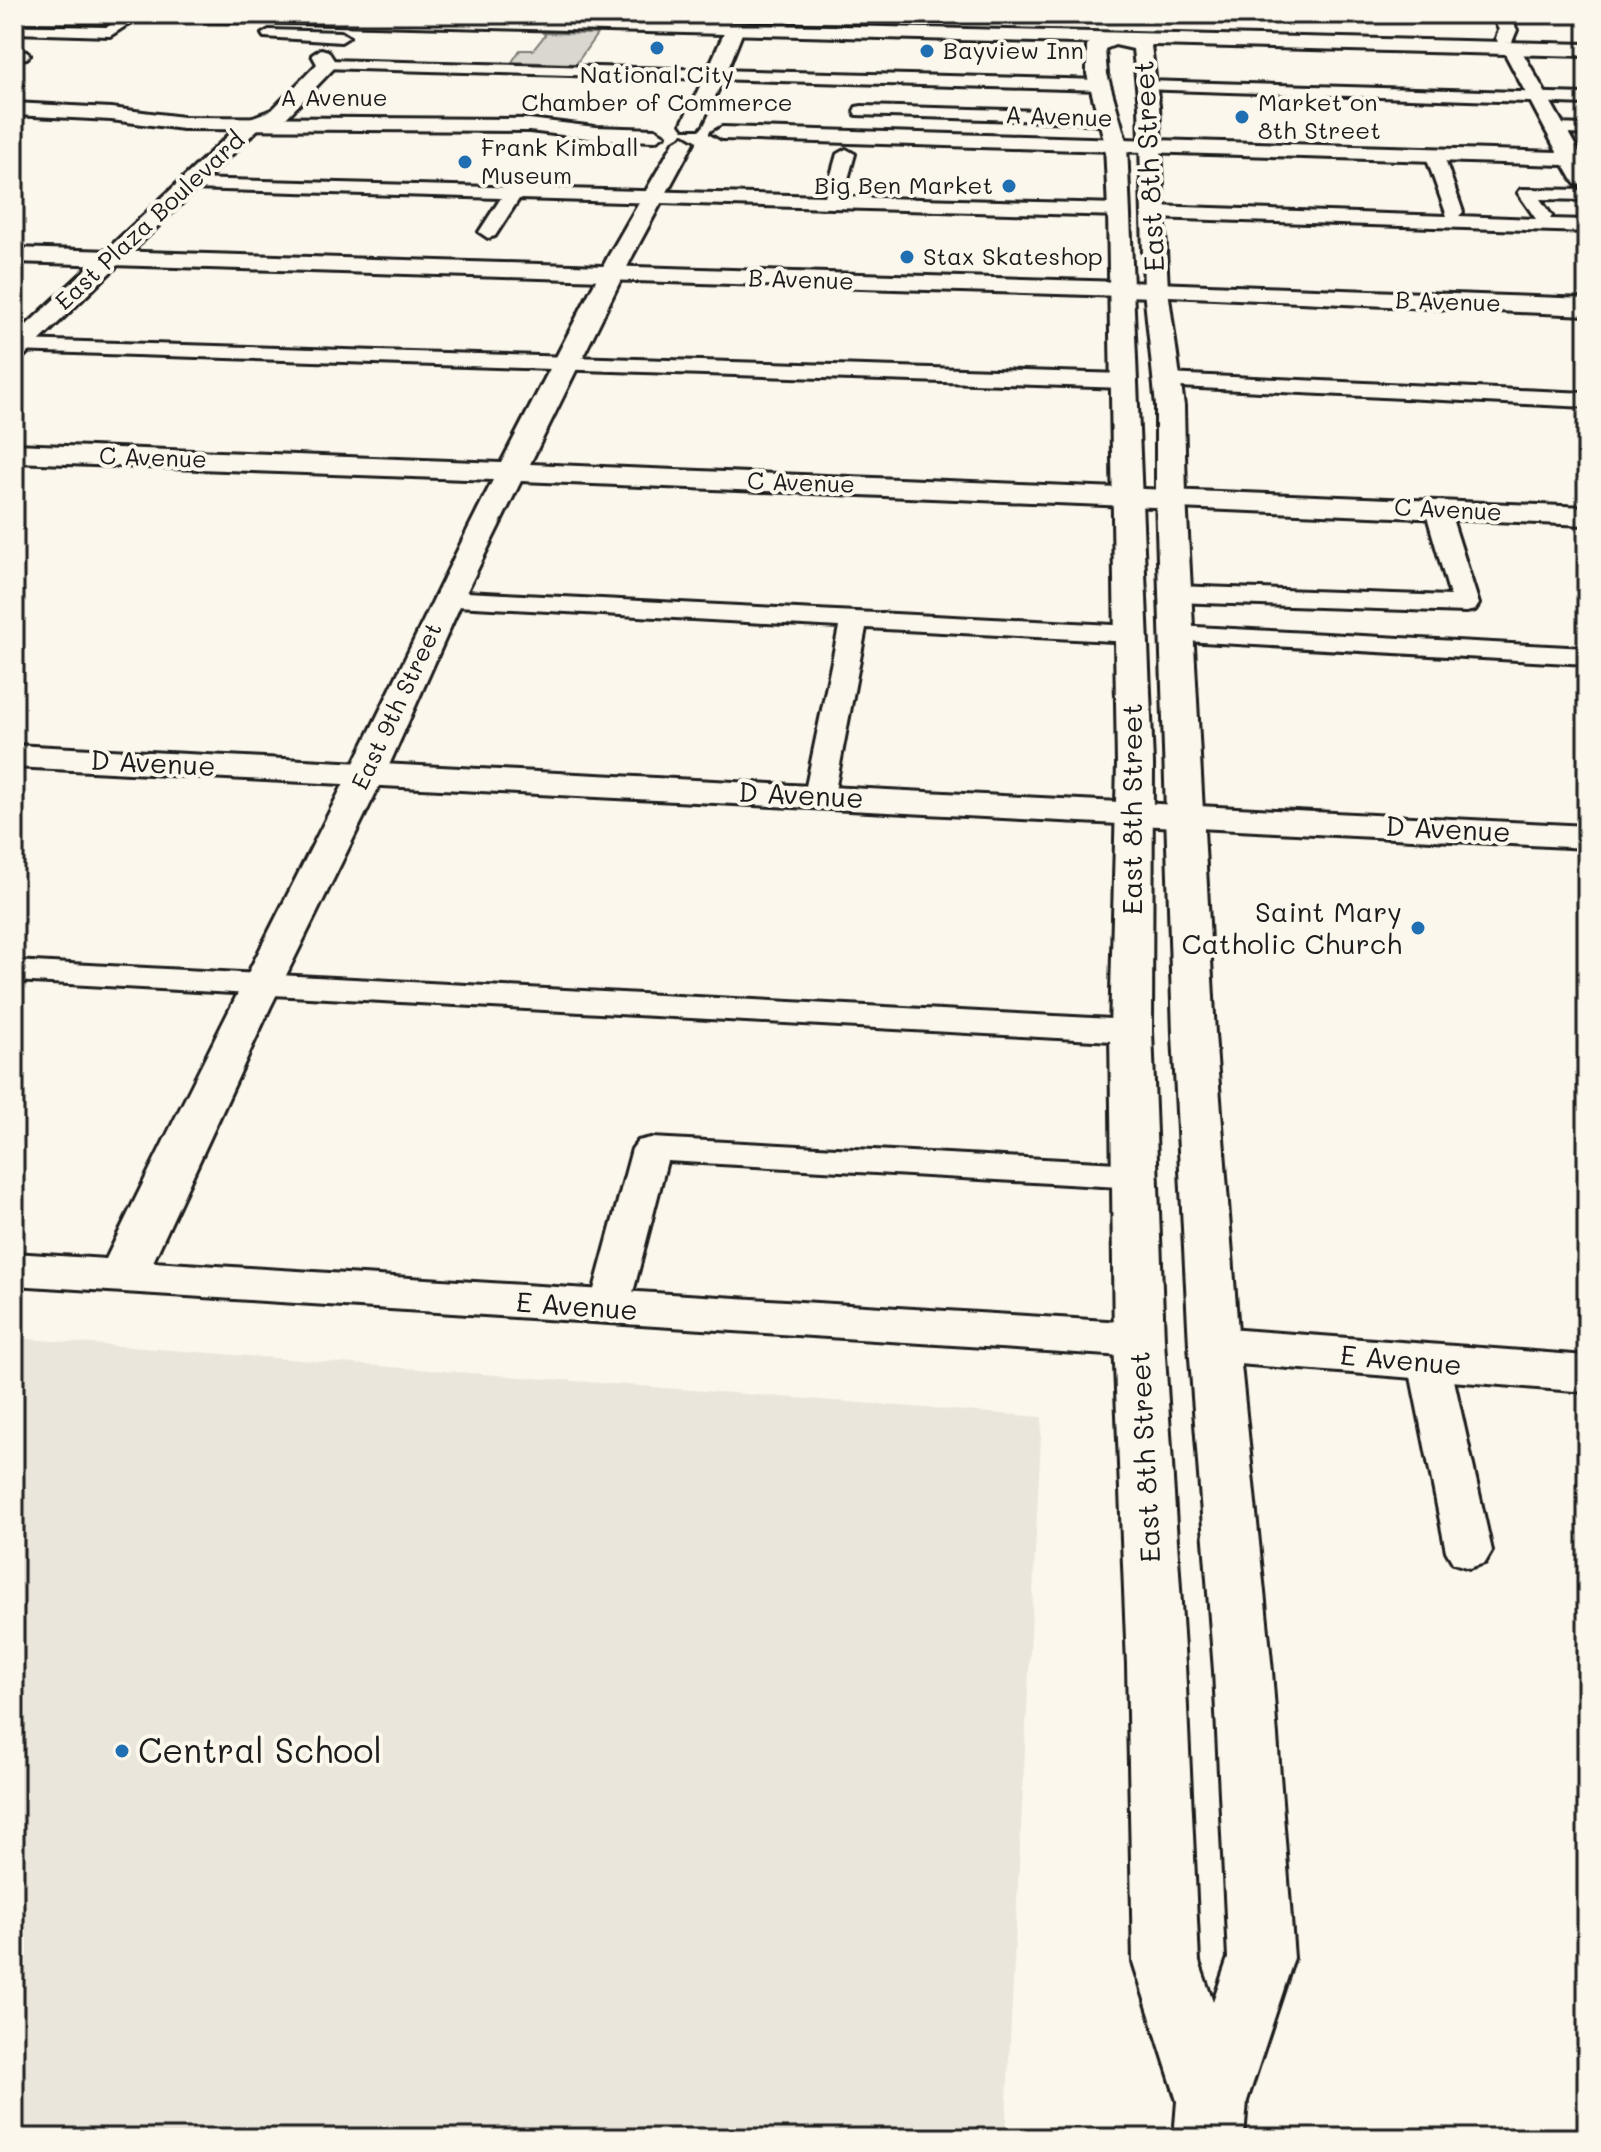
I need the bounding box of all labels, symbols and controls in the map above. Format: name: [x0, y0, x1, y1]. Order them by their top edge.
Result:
place label: Bayview Inn: [943, 34, 1084, 65]
marker: National City Chamber of Commerce: [648, 39, 666, 57]
marker: Bayview Inn: [918, 42, 936, 60]
place label: National City Chamber of Commerce: [521, 58, 793, 117]
street label: East 8th Street: [1124, 59, 1172, 273]
street label: A Avenue: [280, 81, 388, 112]
place label: Market on 8th Street: [1258, 86, 1381, 145]
street label: A Avenue: [1005, 98, 1113, 133]
marker: Market on 8th Street: [1233, 108, 1251, 126]
street label: East Plaza Boulevard: [48, 124, 250, 316]
place label: Frank Kimball Museum: [481, 131, 638, 190]
marker: Frank Kimball Museum: [456, 153, 474, 171]
place label: Big Ben Market: [814, 169, 993, 200]
marker: Big Ben Market: [1000, 177, 1018, 195]
place label: Stax Skateshop: [923, 240, 1103, 271]
marker: Stax Skateshop: [898, 248, 916, 266]
street label: B Avenue: [748, 261, 854, 296]
street label: B Avenue: [1395, 283, 1501, 318]
street label: C Avenue: [99, 439, 207, 474]
street label: C Avenue: [747, 464, 855, 499]
street label: C Avenue: [1393, 490, 1503, 527]
street label: East 9th Street: [343, 617, 448, 794]
street label: East 8th Street: [1113, 703, 1149, 915]
street label: D Avenue: [90, 741, 216, 783]
street label: D Avenue: [738, 773, 864, 815]
street label: D Avenue: [1385, 807, 1511, 849]
place label: Saint Mary Catholic Church: [1181, 893, 1402, 961]
marker: Saint Mary Catholic Church: [1409, 919, 1427, 937]
street label: E Avenue: [515, 1283, 639, 1327]
street label: E Avenue: [1339, 1336, 1463, 1382]
street label: East 8th Street: [1120, 1350, 1168, 1564]
place label: Central School: [138, 1727, 382, 1772]
marker: Central School: [113, 1742, 131, 1760]

